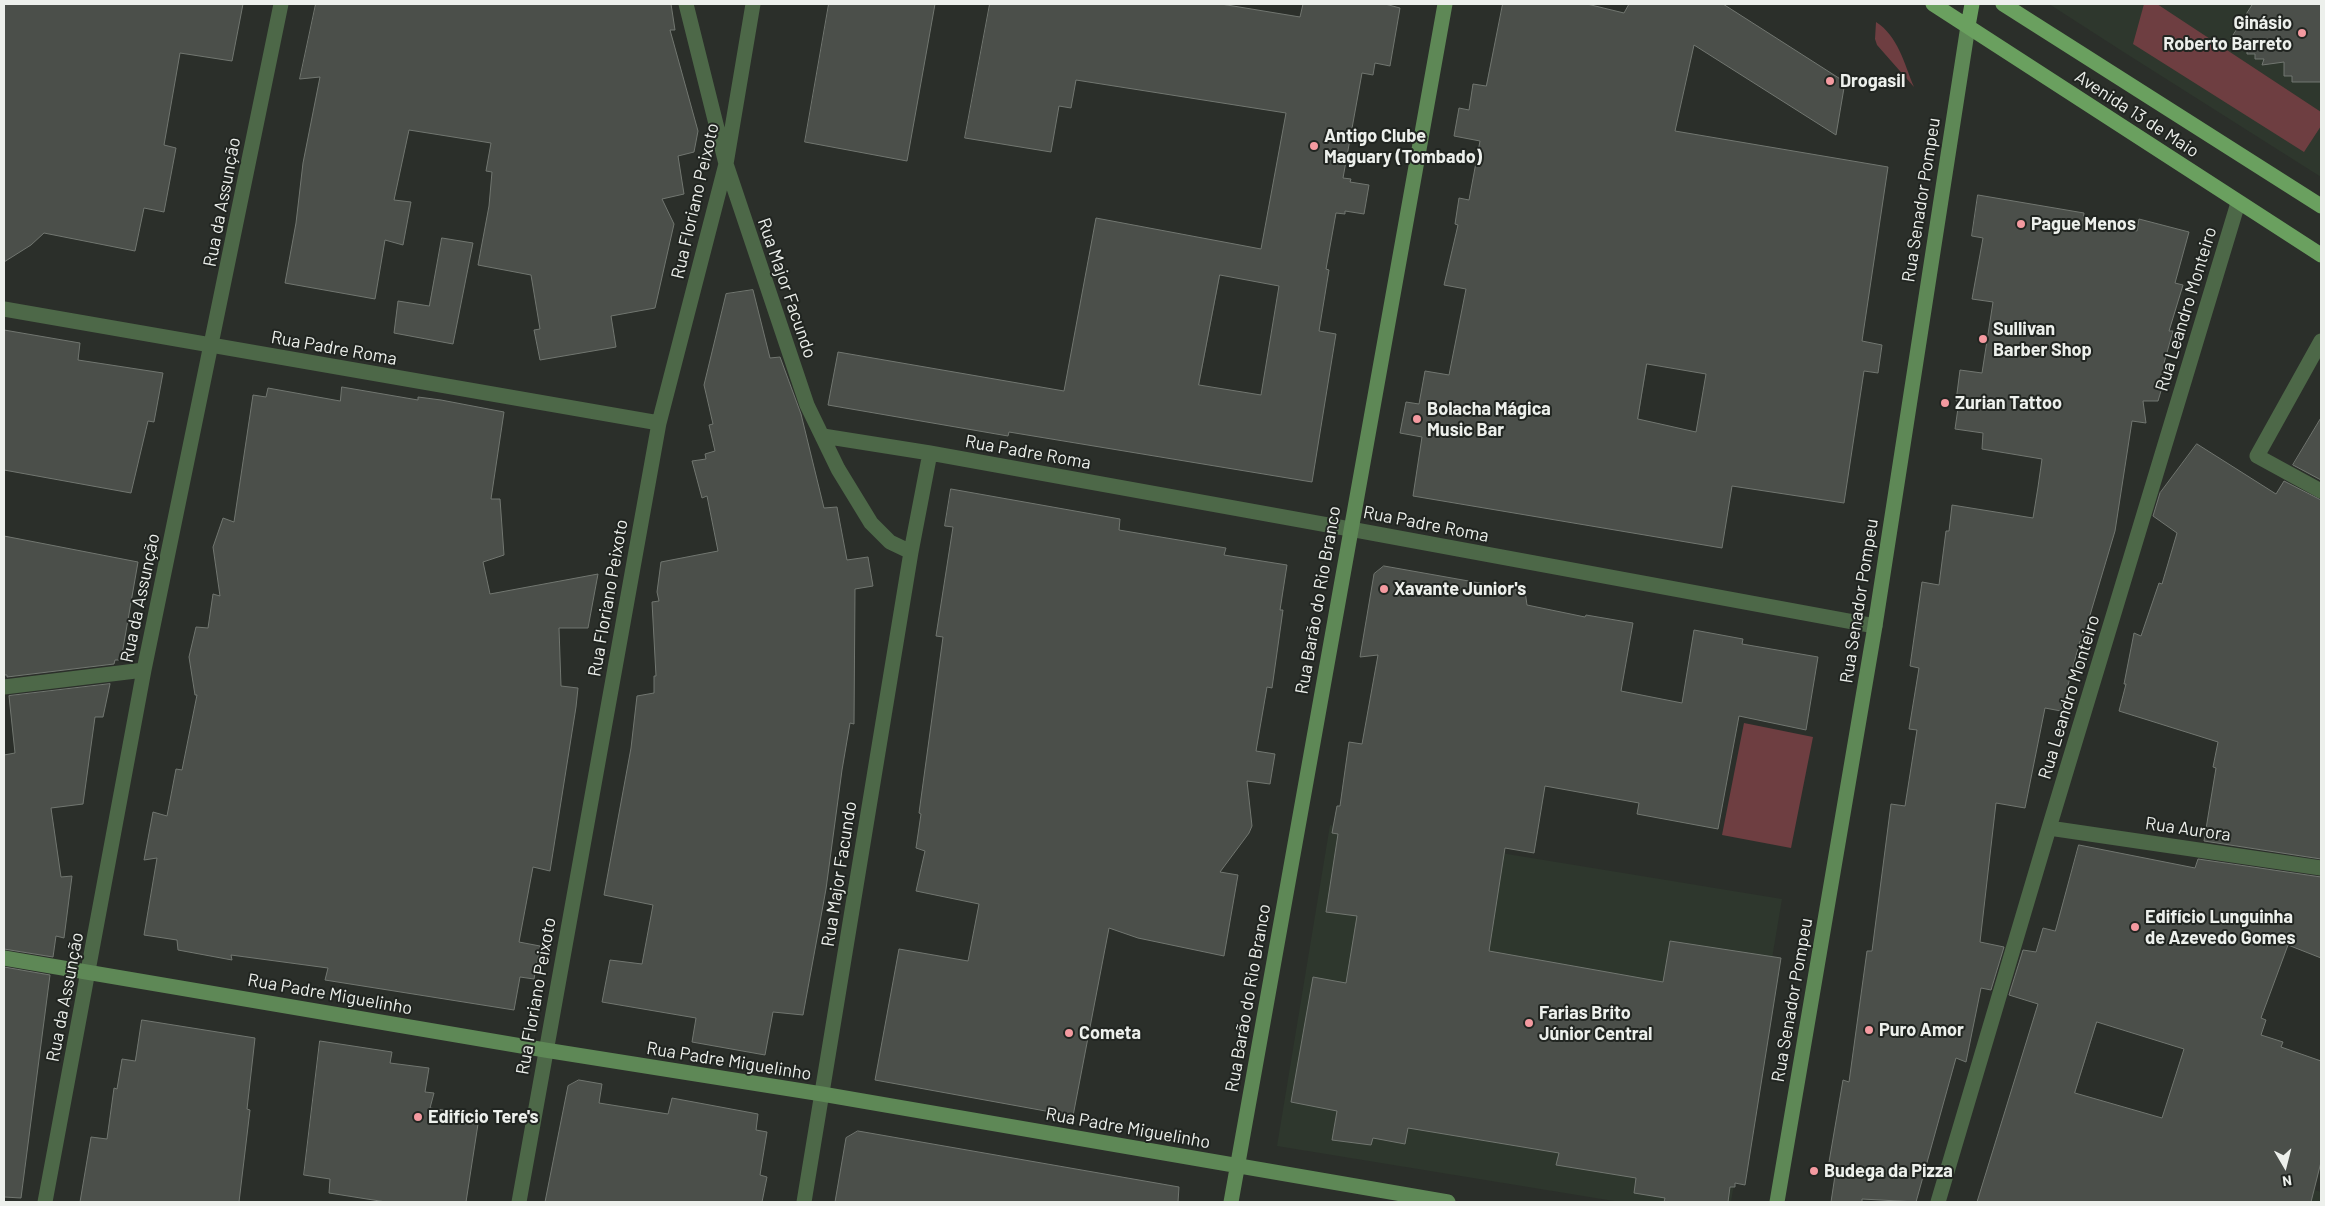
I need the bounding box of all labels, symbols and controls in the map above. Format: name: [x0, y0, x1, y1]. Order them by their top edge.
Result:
place label: Ginásio Roberto Barreto: [2163, 12, 2292, 54]
marker: Ginásio Roberto Barreto: [2296, 27, 2308, 39]
street label: Avenida 13 de Maio: [2071, 66, 2203, 162]
place label: Drogasil: [1840, 70, 1905, 92]
marker: Drogasil: [1824, 75, 1836, 87]
street label: Rua Senador Pompeu: [1897, 116, 1945, 284]
street label: Rua Floriano Peixoto: [667, 121, 723, 281]
place label: Antigo Clube Maguary (Tombado): [1324, 125, 1482, 168]
street label: Rua da Assunção: [199, 135, 245, 269]
marker: Antigo Clube Maguary (Tombado): [1308, 140, 1320, 152]
place label: Pague Menos: [2031, 213, 2136, 235]
street label: Rua Major Facundo: [753, 215, 821, 361]
marker: Pague Menos: [2015, 218, 2027, 230]
street label: Rua Leandro Monteiro: [2151, 224, 2221, 394]
place label: Sullivan Barber Shop: [1993, 318, 2092, 360]
street label: Rua Padre Roma: [269, 326, 399, 370]
marker: Sullivan Barber Shop: [1977, 333, 1989, 345]
place label: Zurian Tattoo: [1955, 392, 2062, 414]
marker: Zurian Tattoo: [1939, 397, 1951, 409]
place label: Bolacha Mágica Music Bar: [1427, 398, 1551, 440]
marker: Bolacha Mágica Music Bar: [1411, 413, 1423, 425]
street label: Rua Padre Roma: [963, 430, 1093, 474]
street label: Rua Padre Roma: [1361, 501, 1491, 547]
street label: Rua Barão do Rio Branco: [1291, 504, 1345, 696]
street label: Rua Senador Pompeu: [1835, 517, 1883, 685]
street label: Rua Floriano Peixoto: [584, 518, 632, 678]
street label: Rua da Assunção: [116, 531, 164, 665]
place label: Xavante Junior's: [1394, 578, 1526, 600]
marker: Xavante Junior's: [1378, 583, 1390, 595]
street label: Rua Leandro Monteiro: [2034, 612, 2104, 782]
street label: Rua Major Facundo: [817, 800, 861, 948]
street label: Rua Aurora: [2144, 812, 2232, 846]
street label: Rua Barão do Rio Branco: [1221, 902, 1275, 1094]
place label: Edifício Lunguinha de Azevedo Gomes: [2145, 906, 2295, 949]
street label: Rua Floriano Peixoto: [512, 916, 560, 1076]
street label: Rua Senador Pompeu: [1767, 916, 1817, 1084]
marker: Edifício Lunguinha de Azevedo Gomes: [2129, 921, 2141, 933]
street label: Rua da Assunção: [42, 930, 88, 1064]
street label: Rua Padre Miguelinho: [246, 969, 414, 1019]
place label: Farias Brito Júnior Central: [1539, 1002, 1652, 1044]
marker: Farias Brito Júnior Central: [1523, 1017, 1535, 1029]
place label: Puro Amor: [1879, 1019, 1964, 1041]
place label: Cometa: [1079, 1022, 1141, 1044]
marker: Puro Amor: [1863, 1024, 1875, 1036]
marker: Cometa: [1063, 1027, 1075, 1039]
street label: Rua Padre Miguelinho: [645, 1037, 813, 1085]
street label: Rua Padre Miguelinho: [1044, 1103, 1212, 1153]
place label: Edifício Tere's: [428, 1106, 539, 1128]
marker: Edifício Tere's: [412, 1111, 424, 1123]
north arrow: [2260, 1141, 2310, 1191]
place label: Budega da Pizza: [1824, 1160, 1953, 1182]
marker: Budega da Pizza: [1808, 1165, 1820, 1177]
text: N: [2281, 1172, 2293, 1190]

